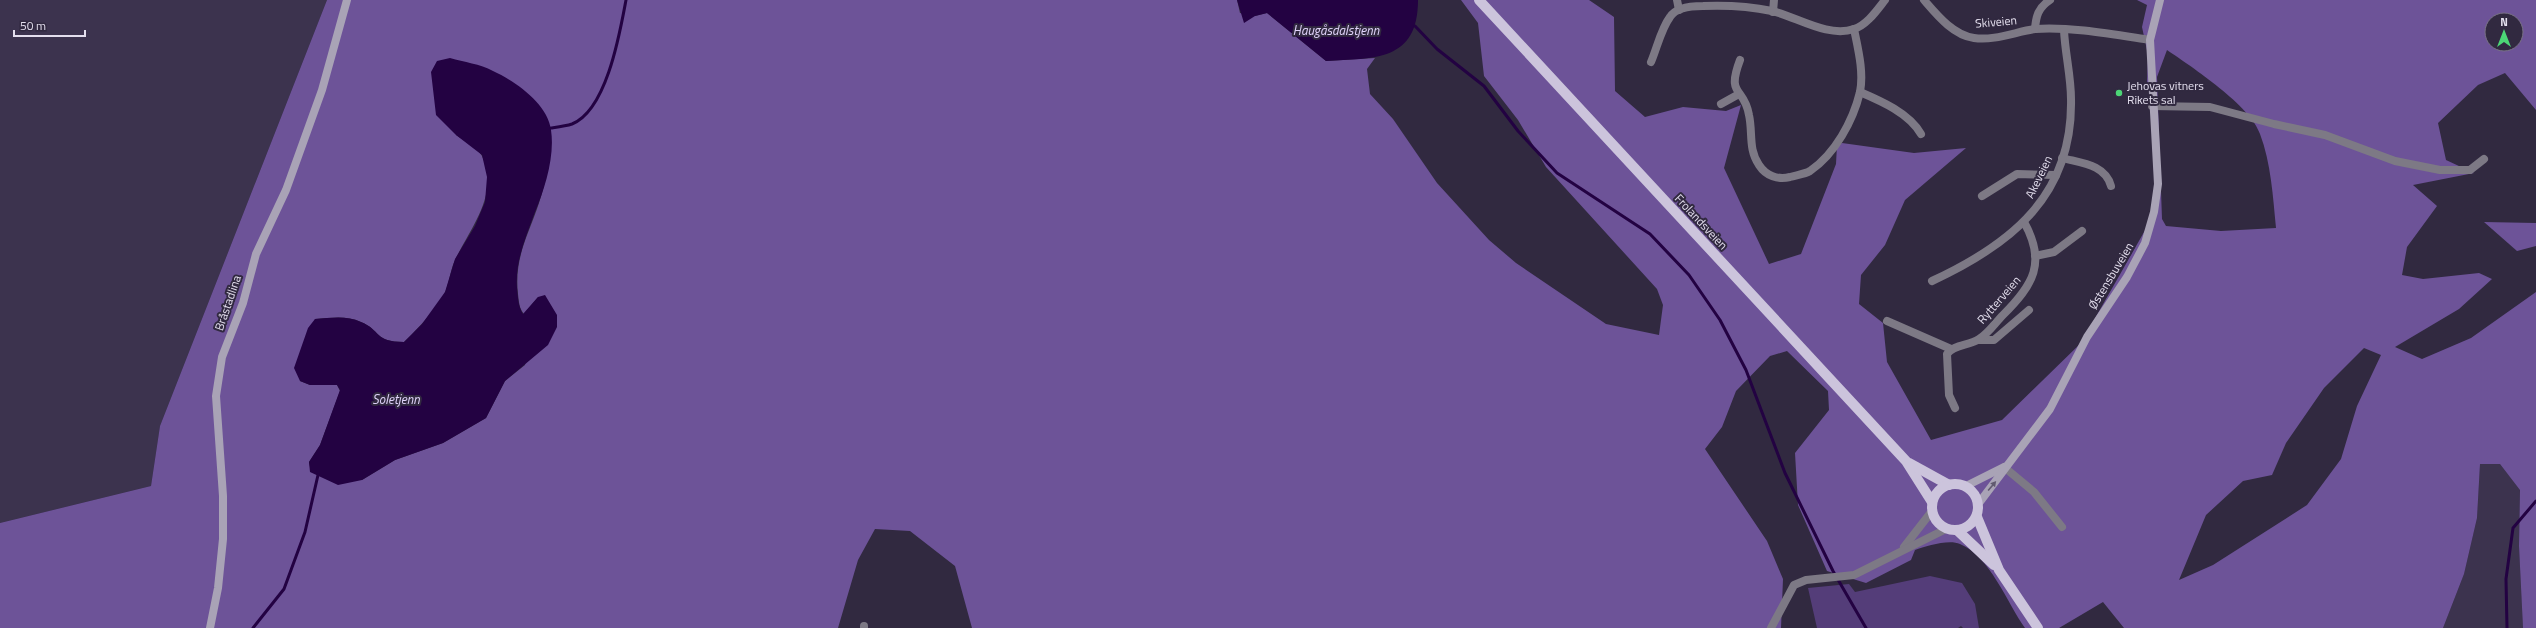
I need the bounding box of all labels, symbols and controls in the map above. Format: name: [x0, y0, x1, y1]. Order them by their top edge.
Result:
street label: Skiveien: [1974, 10, 2018, 33]
scale bar: [14, 12, 85, 38]
north arrow: [2484, 12, 2524, 52]
text: N: [2500, 14, 2508, 30]
text: 50 m: [20, 16, 46, 35]
water label: Haugåsdalstjenn: [1293, 20, 1380, 40]
place label: Jehovas vitners Rikets sal: [2127, 76, 2204, 109]
marker: Jehovas vitners Rikets sal: [2114, 88, 2124, 98]
street label: Akeveien: [2020, 152, 2057, 201]
street label: Frolandsveien: [1670, 189, 1732, 254]
street label: Østensbuveien: [2083, 239, 2138, 313]
street label: Rytterveien: [1972, 271, 2025, 328]
street label: Bråstadlina: [209, 273, 246, 333]
water label: Soletjenn: [372, 389, 420, 409]
one-way arrow: [1987, 481, 1996, 490]

